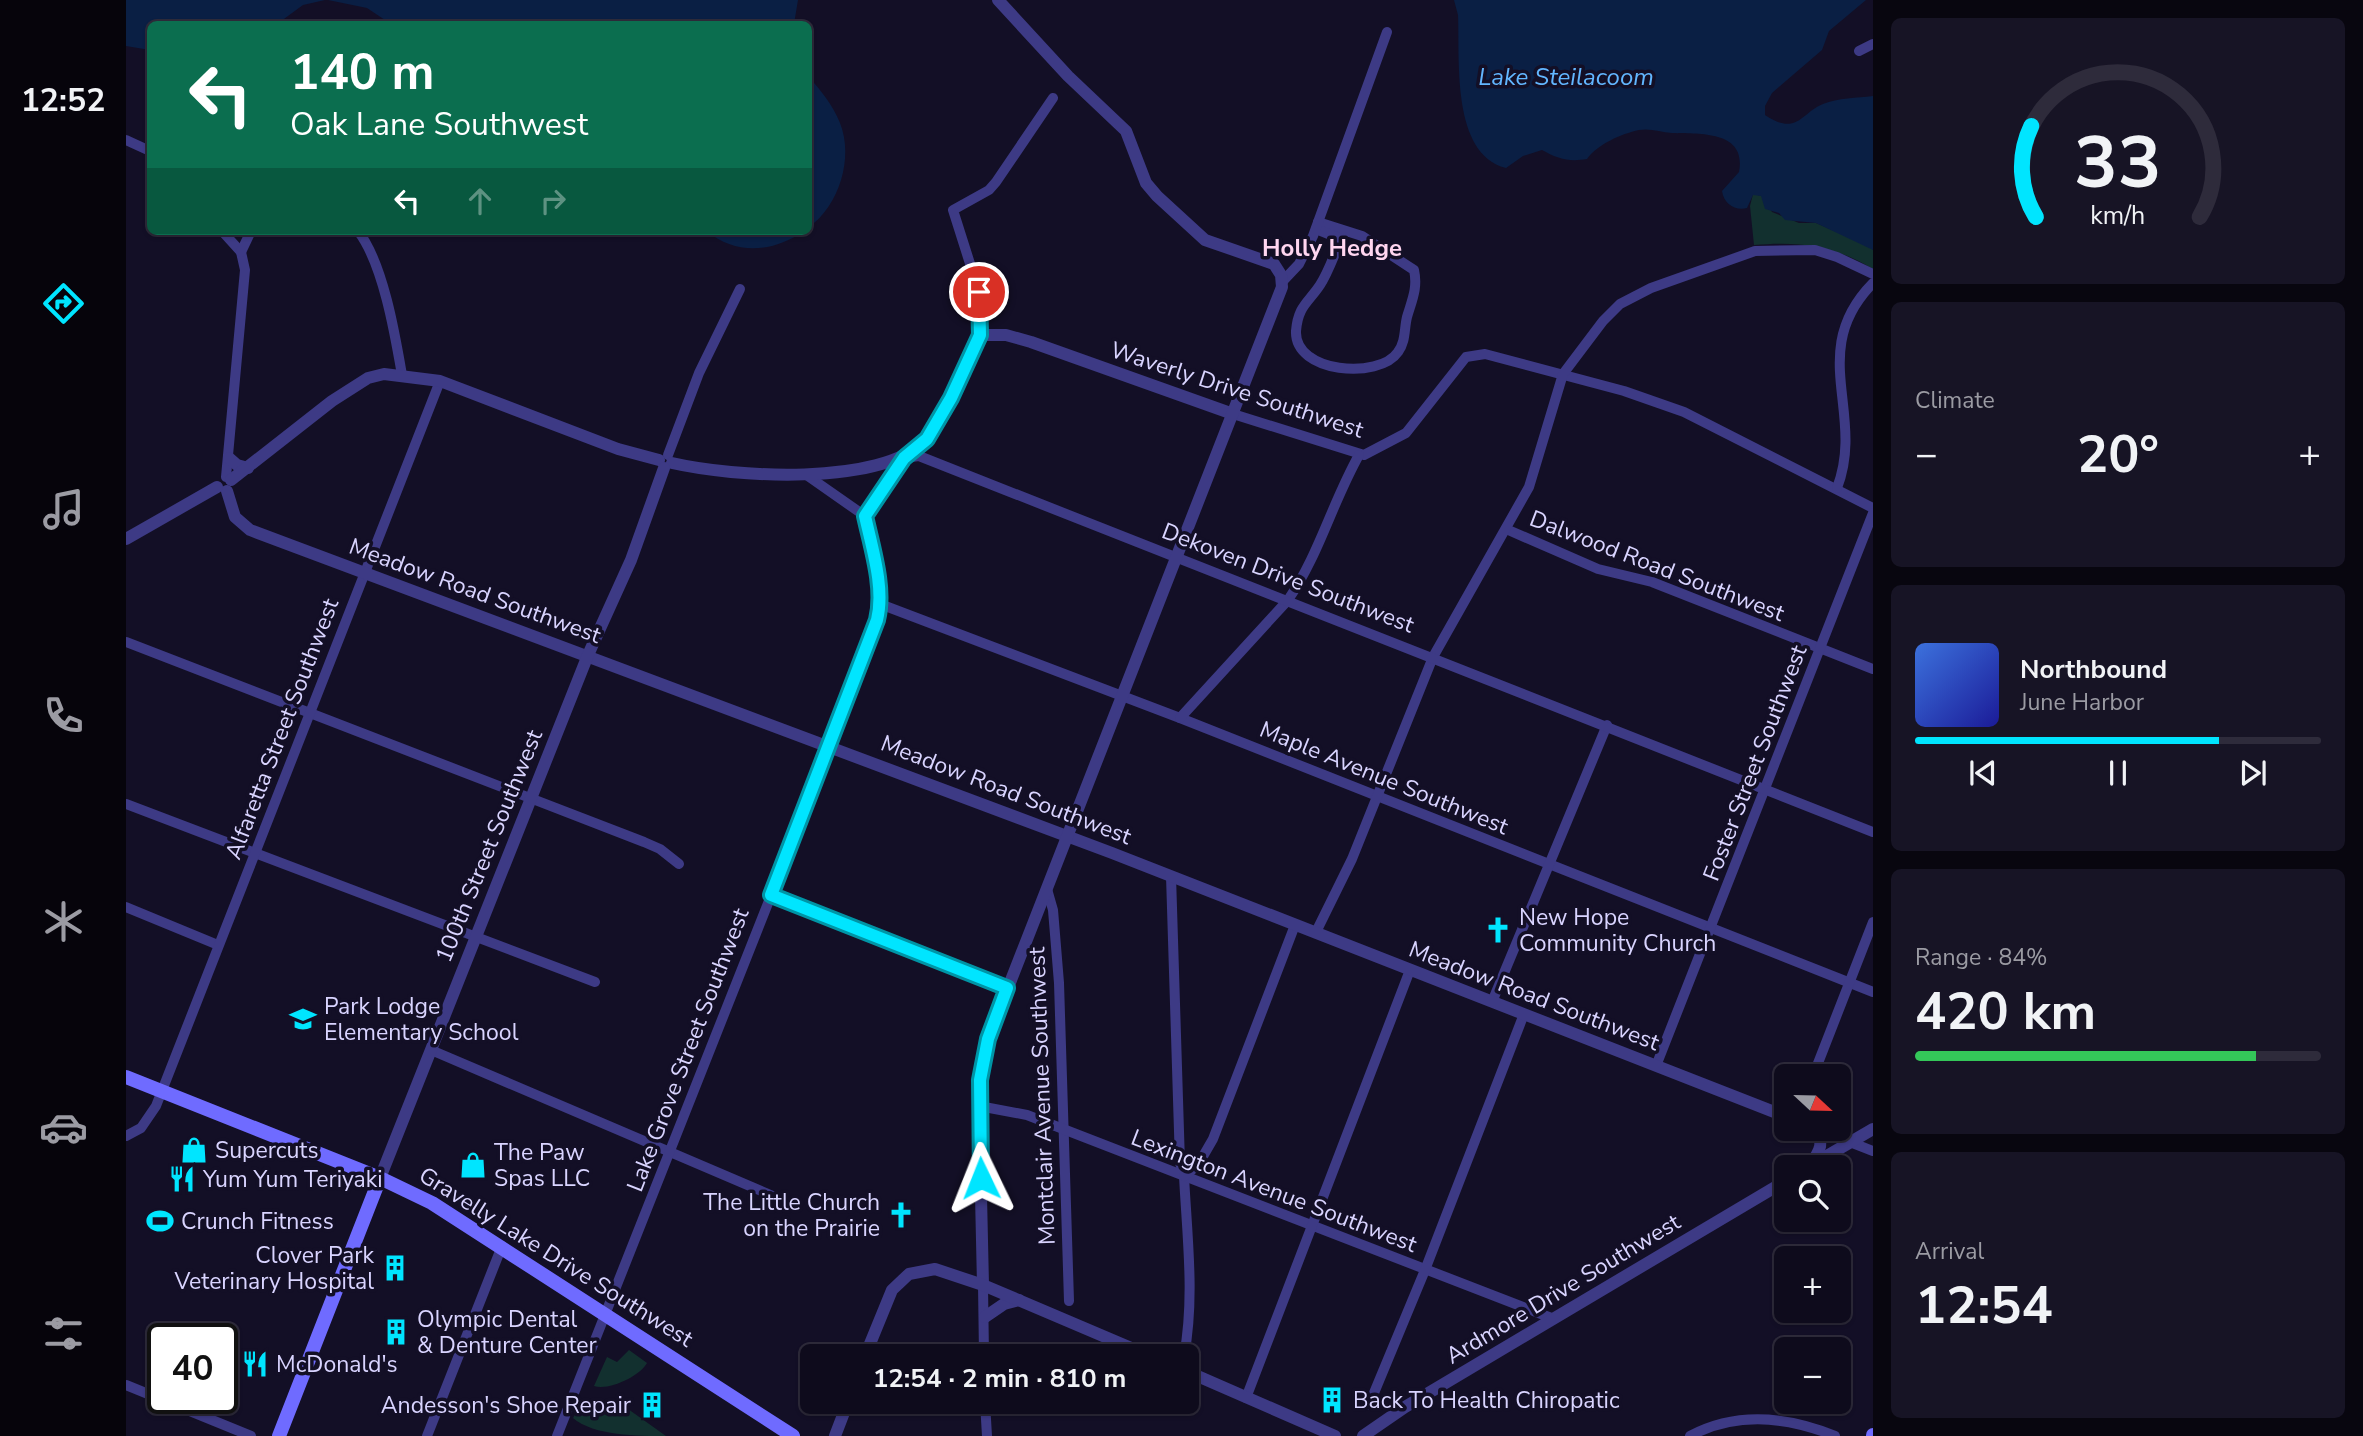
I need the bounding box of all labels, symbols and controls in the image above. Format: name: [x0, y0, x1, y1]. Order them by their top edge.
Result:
text: 140 m: [290, 39, 434, 106]
icon: left: [175, 49, 266, 140]
water label: Lake Steilacoom: [1478, 61, 1654, 93]
text: 12:52: [21, 79, 105, 122]
text: Oak Lane Southwest: [290, 103, 588, 146]
text: 33: [2074, 113, 2162, 213]
icon: left: [388, 182, 426, 220]
icon: ahead: [461, 182, 499, 220]
icon: right: [534, 182, 572, 220]
text: km/h: [2090, 199, 2146, 233]
district label: Holly Hedge: [1262, 232, 1402, 264]
pin: [949, 262, 1009, 322]
icon: arrive: [960, 273, 998, 311]
icon: directions: [39, 279, 88, 328]
street label: Waverly Drive Southwest: [1107, 334, 1368, 446]
text: Climate: [1915, 385, 1995, 416]
text: 20°: [2077, 419, 2159, 490]
text: −: [1915, 429, 1938, 480]
text: +: [2298, 429, 2321, 480]
icon: music: [39, 485, 88, 534]
street label: Dalwood Road Southwest: [1525, 503, 1790, 629]
street label: Dekoven Drive Southwest: [1157, 516, 1419, 641]
street label: Meadow Road Southwest: [345, 531, 606, 651]
street label: Alfaretta Street Southwest: [218, 593, 346, 864]
street label: Foster Street Southwest: [1696, 640, 1815, 885]
text: Northbound: [2020, 652, 2167, 687]
text: June Harbor: [2020, 687, 2144, 718]
icon: phone: [39, 691, 88, 740]
street label: Maple Avenue Southwest: [1255, 714, 1514, 842]
street label: 100th Street Southwest: [428, 724, 550, 967]
street label: Meadow Road Southwest: [876, 728, 1137, 852]
icon: previous: [1964, 754, 2002, 792]
icon: pause: [2099, 754, 2137, 792]
icon: next: [2234, 754, 2272, 792]
icon: climate: [39, 897, 88, 946]
place label: New Hope Community Church: [1519, 902, 1716, 959]
street label: Lake Grove Street Southwest: [620, 903, 757, 1196]
church icon: New Hope Community Church: [1483, 915, 1513, 945]
street label: Meadow Road Southwest: [1404, 934, 1665, 1058]
text: Range · 84%: [1915, 942, 2047, 973]
street label: Montclair Avenue Southwest: [1021, 946, 1063, 1245]
text: 420 km: [1915, 976, 2096, 1047]
place label: Park Lodge Elementary School: [324, 991, 519, 1048]
school or university icon: Park Lodge Elementary School: [288, 1004, 318, 1034]
north arrow: [1774, 1064, 1852, 1141]
map controls: [1774, 1064, 1851, 1414]
icon: car: [39, 1103, 88, 1152]
street label: Lexington Avenue Southwest: [1127, 1122, 1422, 1260]
shop icon: Supercuts: [179, 1135, 209, 1165]
place label: Supercuts: [215, 1135, 318, 1166]
place label: The Paw Spas LLC: [494, 1137, 590, 1194]
position arrow: [944, 1141, 1018, 1215]
shop icon: The Paw Spas LLC: [458, 1150, 488, 1180]
button: search: [1774, 1155, 1851, 1232]
street label: Gravelly Lake Drive Southwest: [413, 1160, 700, 1355]
restaurant icon: Yum Yum Teriyaki: [167, 1164, 197, 1194]
place label: Yum Yum Teriyaki: [202, 1164, 383, 1195]
place label: The Little Church on the Prairie: [703, 1187, 880, 1244]
church icon: The Little Church on the Prairie: [886, 1200, 916, 1230]
sports icon: Crunch Fitness: [145, 1206, 175, 1236]
place label: Crunch Fitness: [181, 1206, 334, 1237]
street label: Ardmore Drive Southwest: [1440, 1206, 1687, 1371]
text: Arrival: [1915, 1236, 1984, 1267]
place label: Clover Park Veterinary Hospital: [173, 1240, 374, 1297]
button: +: [1774, 1246, 1851, 1323]
building icon: Clover Park Veterinary Hospital: [380, 1253, 410, 1283]
text: 12:54: [1915, 1270, 2053, 1341]
place label: Olympic Dental & Denture Center: [417, 1304, 598, 1361]
icon: filters: [39, 1309, 88, 1358]
building icon: Olympic Dental & Denture Center: [381, 1317, 411, 1347]
speed limit sign: 40: [147, 1323, 238, 1414]
button: −: [1774, 1337, 1851, 1414]
restaurant icon: McDonald's: [240, 1349, 270, 1379]
place label: McDonald's: [276, 1349, 398, 1380]
text: 12:54 · 2 min · 810 m: [873, 1361, 1126, 1396]
building icon: Back To Health Chiropatic: [1317, 1385, 1347, 1415]
place label: Back To Health Chiropatic: [1353, 1385, 1620, 1416]
place label: Andesson's Shoe Repair: [381, 1390, 632, 1421]
building icon: Andesson's Shoe Repair: [637, 1390, 667, 1420]

